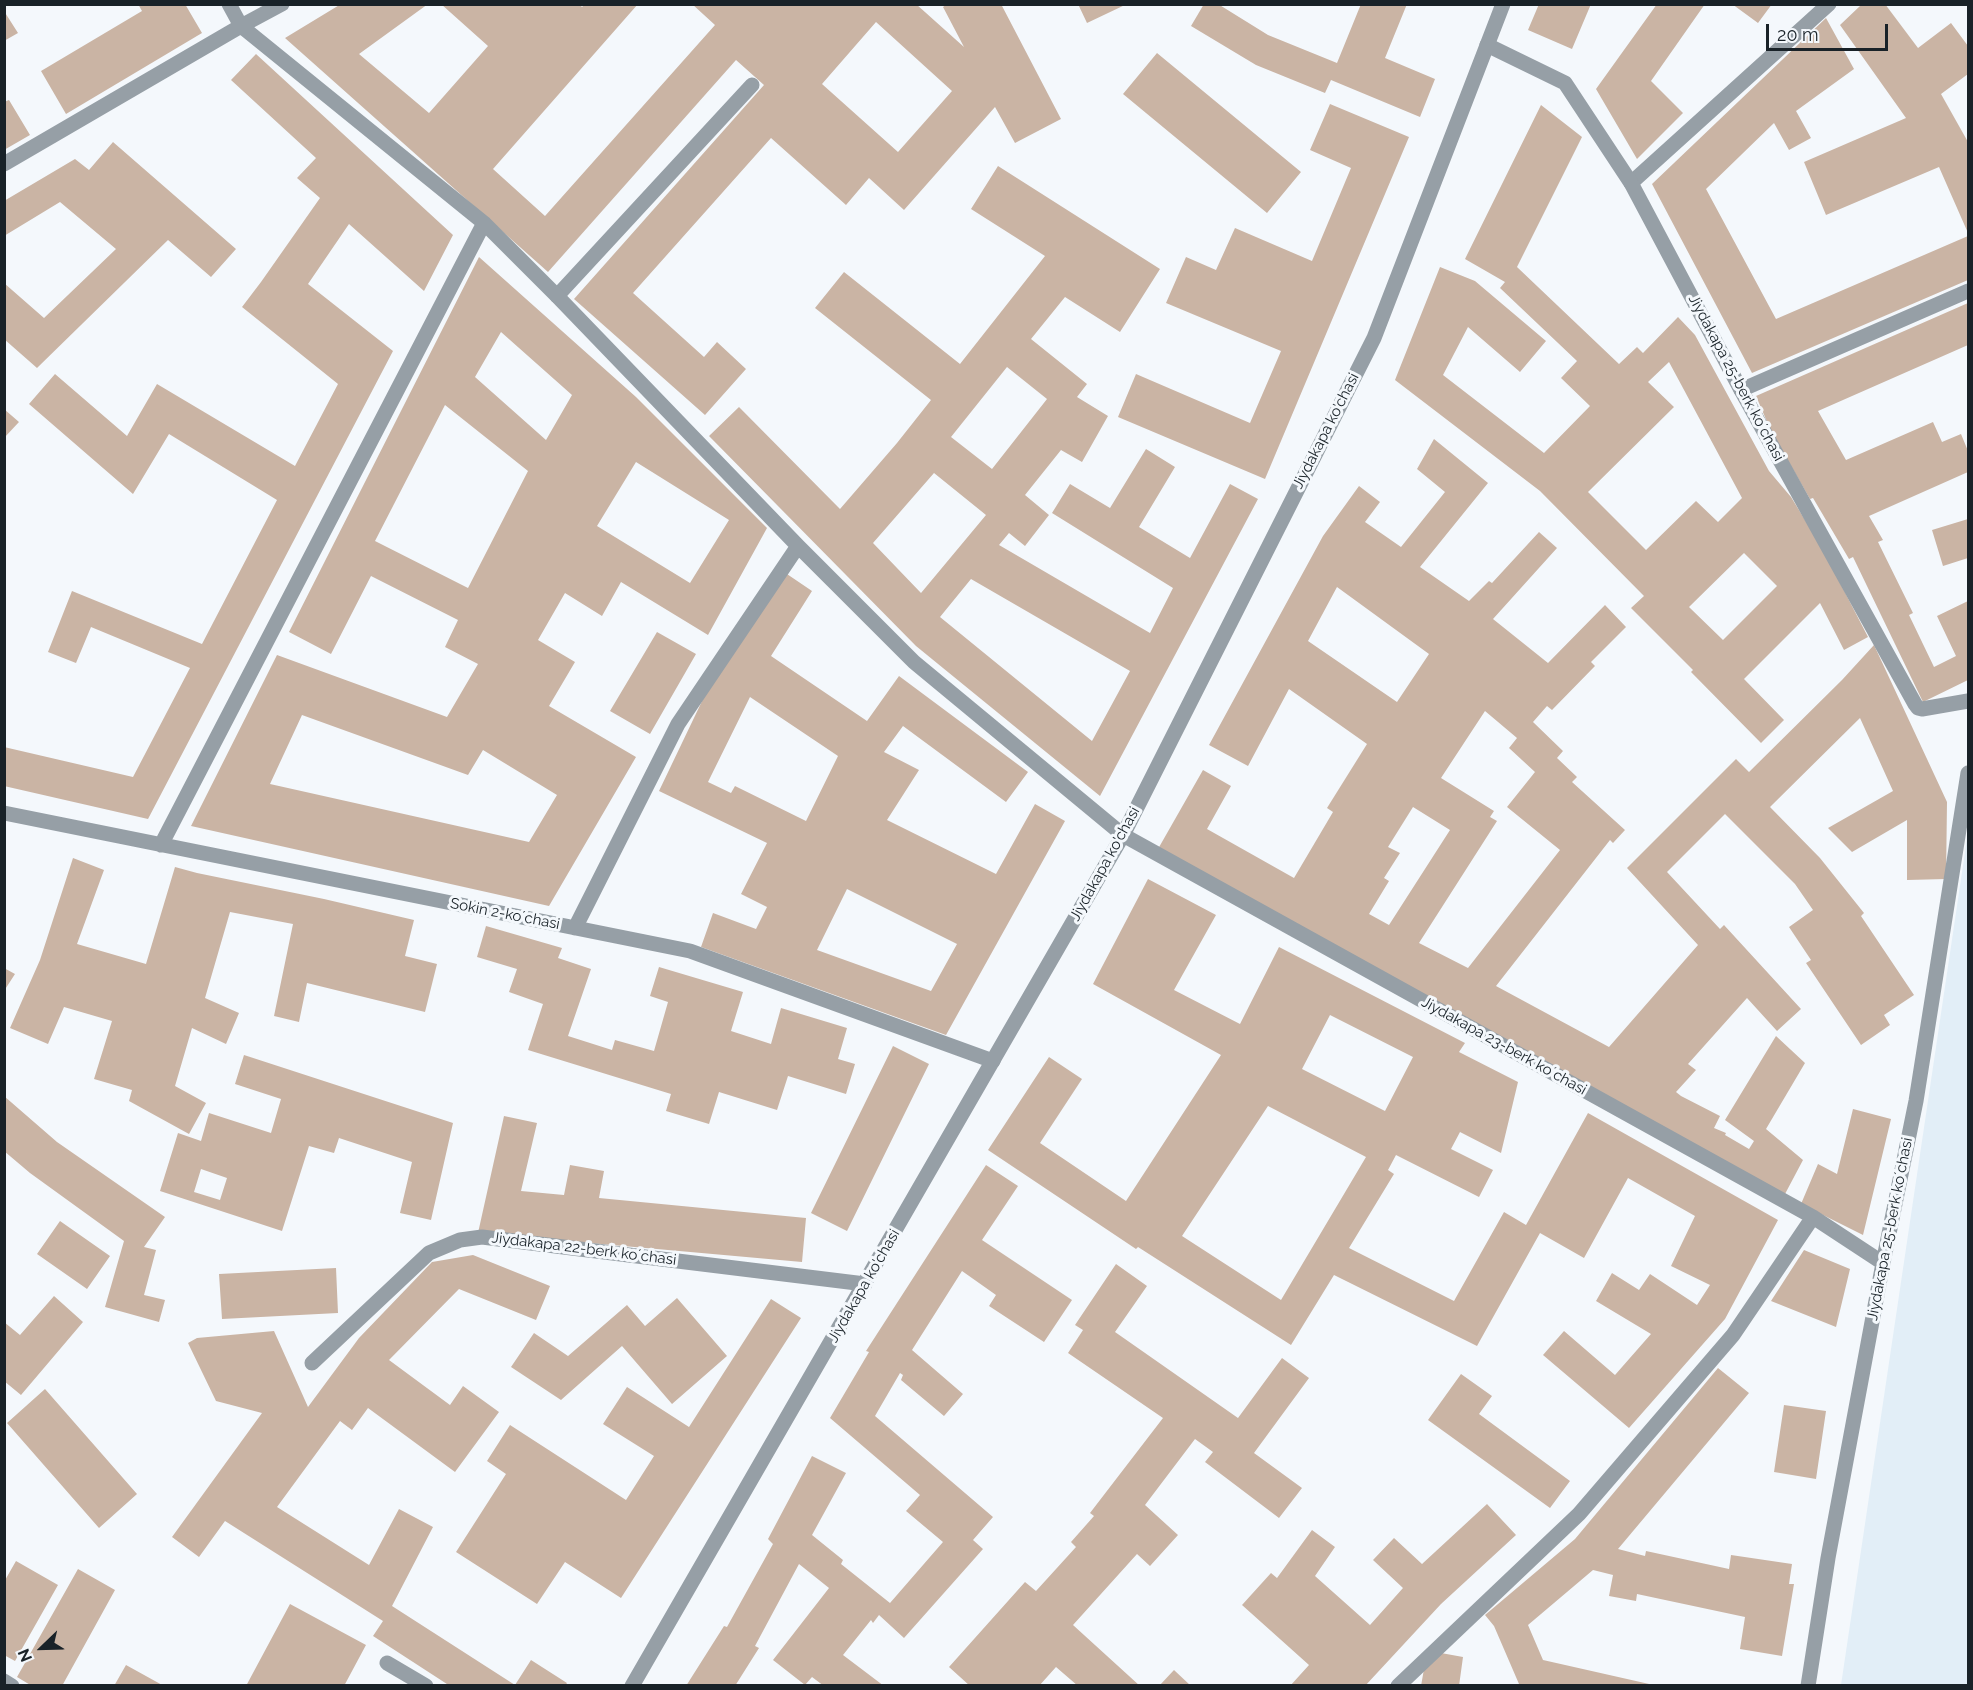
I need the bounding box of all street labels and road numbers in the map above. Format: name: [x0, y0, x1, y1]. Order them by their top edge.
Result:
street label: Jiydakapa 25-berk koʼchasi: [1684, 292, 1788, 464]
street label: Jiydakapa ko'chasi: [1289, 370, 1363, 492]
street label: Jiydakapa ko'chasi: [1066, 804, 1144, 924]
street label: Sokin 2-koʼchasi: [449, 895, 561, 933]
street label: Jiydakapa 23-berk koʼchasi: [1418, 993, 1590, 1099]
street label: Jiydakapa 25-berk koʼchasi: [1863, 1136, 1917, 1322]
street label: Jiydakapa ko'chasi: [824, 1226, 904, 1346]
street label: Jiydakapa 22-berk koʼchasi: [491, 1229, 677, 1269]

